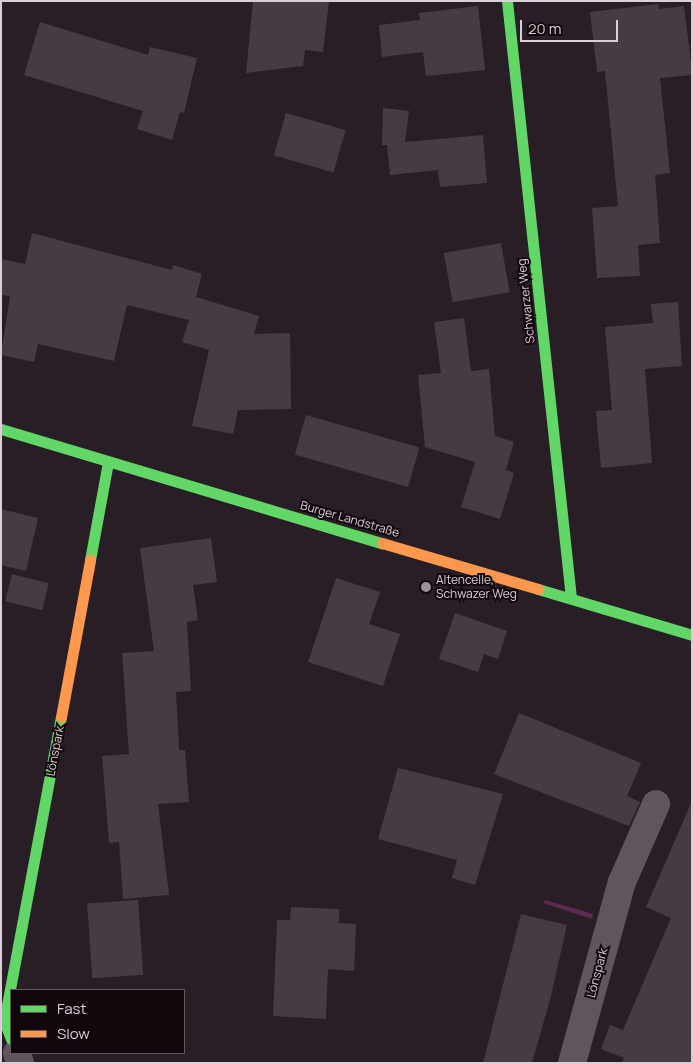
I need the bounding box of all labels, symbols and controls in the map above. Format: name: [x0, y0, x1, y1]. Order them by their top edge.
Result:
scale bar: [523, 10, 620, 42]
text: 20 m: [528, 18, 561, 39]
street label: Schwarzer Weg: [514, 258, 538, 344]
street label: Burger Landstraße: [299, 498, 401, 540]
place label: Altencelle, Schwazer Weg: [436, 573, 517, 601]
marker: Altencelle, Schwazer Weg: [420, 581, 432, 593]
street label: Lönspark: [43, 725, 67, 777]
street label: Lönspark: [583, 947, 611, 999]
legend: [10, 989, 185, 1054]
text: Fast: [57, 998, 86, 1019]
text: Slow: [57, 1023, 90, 1044]

